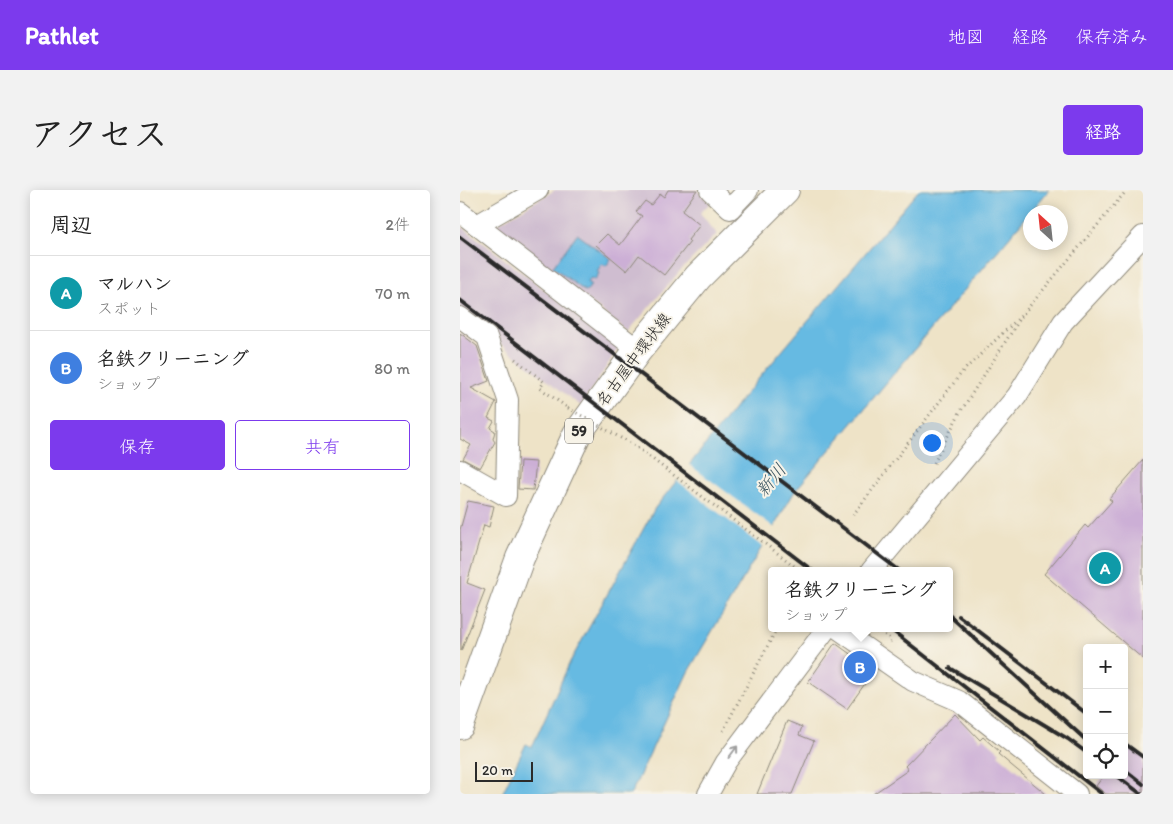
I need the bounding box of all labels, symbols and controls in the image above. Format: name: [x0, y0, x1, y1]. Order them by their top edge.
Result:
text: Pathlet: [25, 21, 99, 50]
text: 地図: [948, 26, 984, 48]
text: 経路: [1012, 26, 1048, 48]
text: 保存済み: [1076, 26, 1148, 48]
button: 経路: [1063, 105, 1143, 155]
text: アクセス: [30, 113, 168, 155]
north arrow: [1023, 205, 1068, 250]
text: 周辺: [50, 212, 92, 237]
text: 2件: [386, 215, 410, 234]
text: マルハン: [97, 272, 172, 295]
text: A: [61, 284, 71, 303]
text: 70 m: [375, 284, 410, 303]
text: スポット: [97, 299, 161, 318]
street label: 名古屋中環状線: [592, 309, 675, 410]
text: 名鉄クリーニング: [97, 347, 249, 370]
text: B: [61, 359, 71, 378]
text: 80 m: [374, 359, 410, 378]
text: ショップ: [97, 374, 160, 393]
road number: 59: [565, 418, 593, 444]
button: 保存: [50, 420, 225, 470]
button: 共有: [235, 420, 410, 470]
your location: [919, 430, 945, 456]
water label: 新川: [751, 459, 791, 501]
pin: A: [1089, 549, 1121, 587]
popup: [768, 567, 953, 632]
text: 名鉄クリーニング: [784, 578, 937, 601]
text: ショップ: [784, 605, 848, 624]
map controls: [1083, 644, 1128, 779]
button: +: [1083, 644, 1128, 689]
pin: B: [844, 648, 876, 686]
button: −: [1083, 689, 1128, 734]
button: locate: [1083, 734, 1128, 779]
one-way arrow: [728, 745, 738, 759]
scale bar: [475, 759, 532, 782]
text: 20 m: [482, 762, 513, 779]

